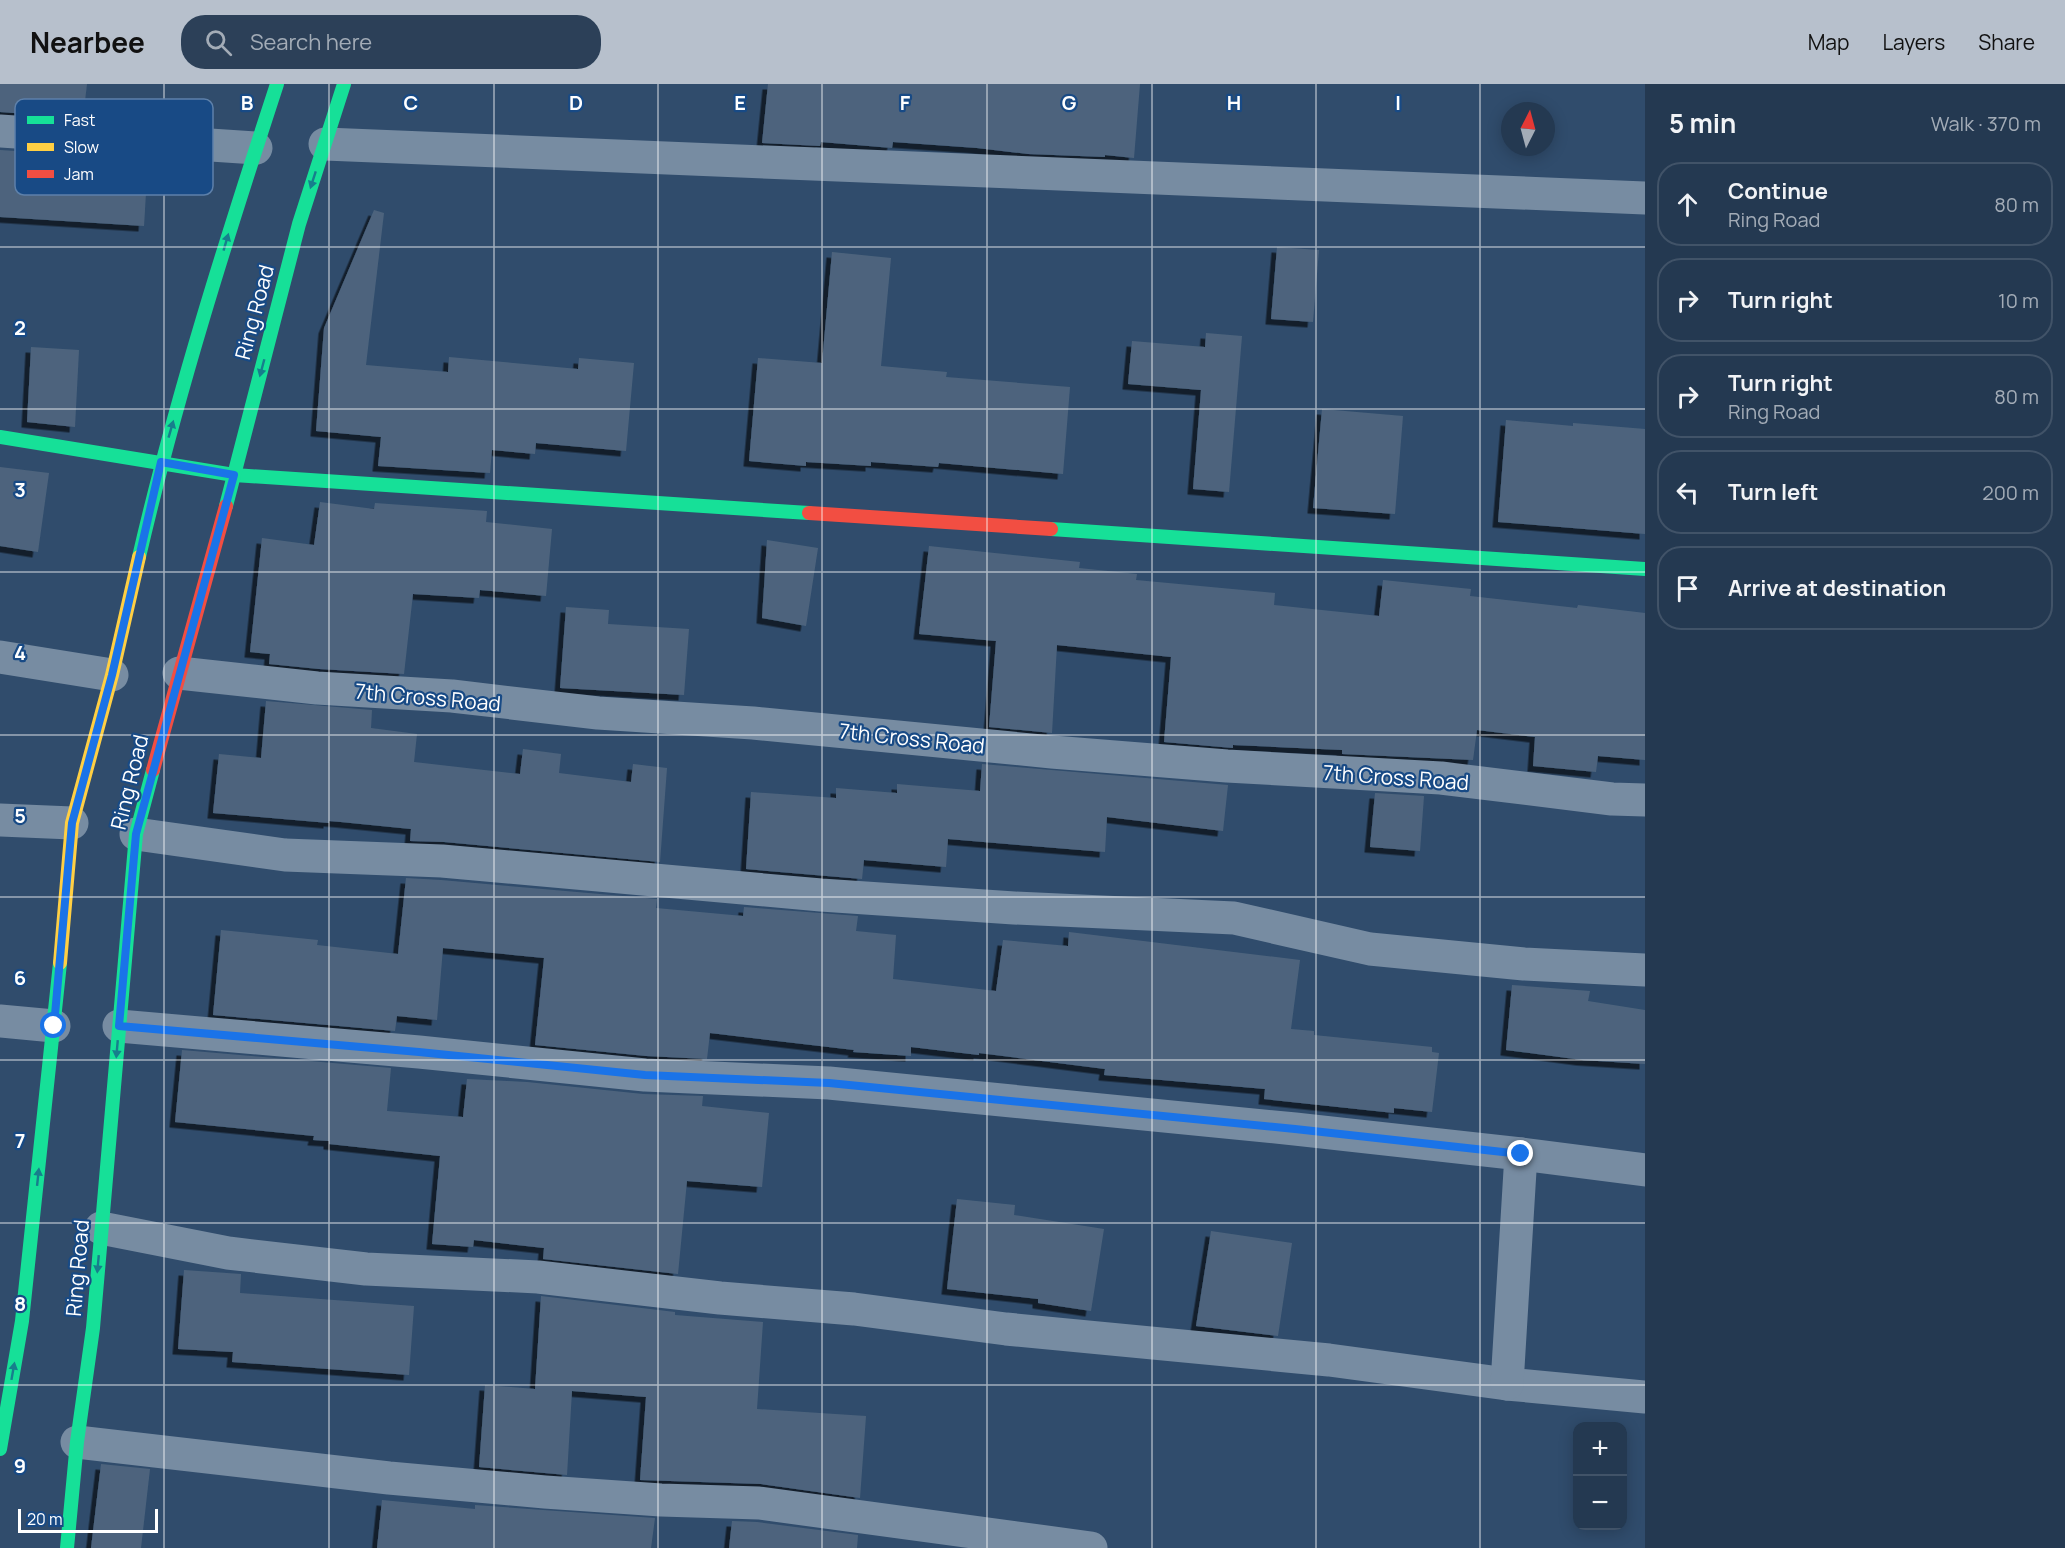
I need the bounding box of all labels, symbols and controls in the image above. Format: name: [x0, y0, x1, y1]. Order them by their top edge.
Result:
search box: [181, 15, 601, 69]
text: Nearbee: [30, 23, 145, 61]
icon: search: [202, 26, 235, 59]
text: Search here: [250, 27, 372, 57]
text: Map: [1808, 28, 1849, 56]
text: Layers: [1882, 28, 1945, 56]
text: Share: [1978, 28, 2035, 56]
text: B: [241, 89, 254, 116]
text: C: [404, 89, 418, 116]
text: D: [569, 89, 583, 116]
text: E: [734, 89, 746, 116]
text: F: [900, 89, 911, 116]
text: G: [1062, 89, 1077, 116]
text: H: [1227, 89, 1241, 116]
text: I: [1395, 89, 1401, 116]
legend: [15, 99, 213, 195]
north arrow: [1501, 102, 1555, 156]
text: 5 min: [1669, 105, 1736, 141]
text: Fast: [64, 109, 95, 131]
text: Walk · 370 m: [1931, 110, 2041, 137]
text: Slow: [64, 136, 99, 158]
text: Jam: [64, 163, 94, 185]
one-way arrow: [308, 171, 317, 189]
text: Continue: [1728, 176, 1828, 206]
icon: ahead: [1671, 188, 1704, 221]
text: 80 m: [1994, 191, 2039, 218]
text: Ring Road: [1728, 206, 1820, 233]
one-way arrow: [222, 233, 231, 251]
street label: Ring Road: [228, 262, 280, 362]
icon: right: [1671, 284, 1704, 317]
text: Turn right: [1728, 285, 1833, 315]
text: 10 m: [1998, 287, 2039, 314]
text: 2: [14, 314, 26, 341]
one-way arrow: [256, 358, 266, 377]
text: Turn right: [1728, 368, 1833, 398]
icon: right: [1671, 380, 1704, 413]
text: 80 m: [1994, 383, 2039, 410]
text: Ring Road: [1728, 398, 1820, 425]
one-way arrow: [167, 420, 176, 438]
text: 3: [14, 476, 26, 503]
icon: left: [1671, 476, 1704, 509]
text: Turn left: [1728, 477, 1818, 507]
text: 200 m: [1982, 479, 2039, 506]
icon: arrive: [1671, 572, 1704, 605]
text: Arrive at destination: [1728, 573, 1946, 603]
text: 4: [14, 639, 26, 666]
street label: 7th Cross Road: [354, 677, 502, 717]
street label: 7th Cross Road: [838, 716, 986, 760]
street label: Ring Road: [104, 732, 154, 832]
street label: 7th Cross Road: [1322, 758, 1470, 796]
text: 5: [14, 802, 26, 829]
text: 6: [14, 964, 26, 991]
route start: [40, 1012, 66, 1038]
one-way arrow: [112, 1040, 122, 1059]
text: 7: [15, 1127, 25, 1154]
route end: [1507, 1140, 1533, 1166]
one-way arrow: [33, 1168, 43, 1187]
street label: Ring Road: [59, 1218, 95, 1318]
one-way arrow: [94, 1255, 103, 1274]
text: 8: [14, 1290, 26, 1317]
one-way arrow: [9, 1361, 18, 1380]
map controls: [1573, 1422, 1627, 1530]
button: +: [1573, 1422, 1627, 1476]
text: 9: [14, 1452, 26, 1479]
button: −: [1573, 1476, 1627, 1530]
scale bar: [18, 1506, 158, 1534]
text: 20 m: [27, 1508, 63, 1530]

